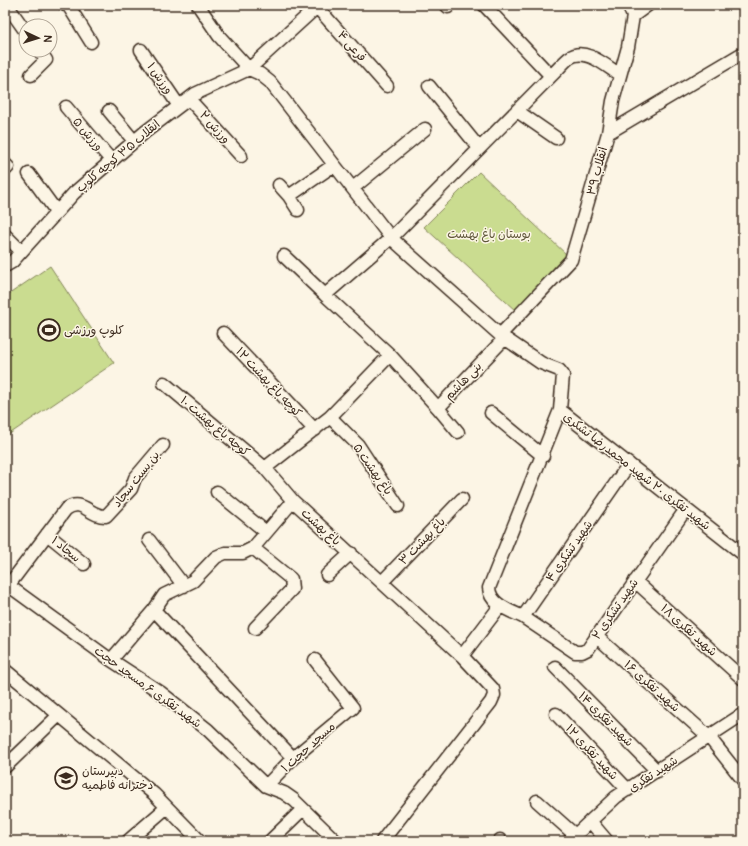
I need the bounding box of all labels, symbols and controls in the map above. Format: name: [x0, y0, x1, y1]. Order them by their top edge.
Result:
north arrow: [18, 18, 58, 58]
street label: فرعی ۴: [334, 28, 369, 65]
text: N: [41, 34, 54, 43]
street label: ورزش ۱: [143, 60, 176, 97]
street label: ورزش ۲: [196, 108, 233, 147]
street label: ورزش ۵: [69, 115, 106, 154]
street label: انقلاب ۳۵ کوچه کلوپ: [73, 117, 163, 196]
street label: انقلاب ۳۹: [584, 145, 611, 197]
park label: بوستان باغ بهشت: [447, 227, 531, 243]
sports icon: کلوپ ورزشی: [36, 317, 62, 343]
place label: کلوپ ورزشی: [64, 323, 124, 338]
street label: کوچه باغ بهشت ۱۲: [232, 344, 305, 421]
street label: بنی هاشم: [441, 359, 486, 404]
street label: کوچه باغ بهشت ۱۰: [176, 393, 252, 461]
street label: شهید تفکری ۲۰ شهید محمدرضا تشکری: [560, 409, 713, 534]
street label: باغ بهشت ۵: [349, 441, 396, 498]
street label: بن بست سجاد: [110, 448, 163, 511]
street label: باغ بهشت: [297, 506, 344, 550]
street label: باغ بهشت ۳: [396, 514, 450, 569]
street label: شهید تشکری ۴: [543, 518, 596, 585]
street label: سجاد ۱: [48, 533, 83, 566]
street label: شهید تشکری ۲: [589, 576, 642, 643]
street label: شهید تفکری ۱۸: [657, 601, 720, 660]
street label: شهید تفکری ۶ مسجد حجت: [91, 643, 204, 731]
street label: شهید تفکری ۱۶: [621, 657, 683, 715]
street label: شهید تفکری ۱۴: [575, 689, 636, 750]
street label: مسجد حجت ۱: [278, 719, 339, 776]
street label: شهید تفکری ۱۲: [562, 721, 621, 783]
street label: شهید تفکری: [626, 753, 681, 796]
place label: دبیرستان دخترانه فاطمیه: [82, 764, 153, 793]
school or university icon: دبیرستان دخترانه فاطمیه: [53, 765, 79, 791]

